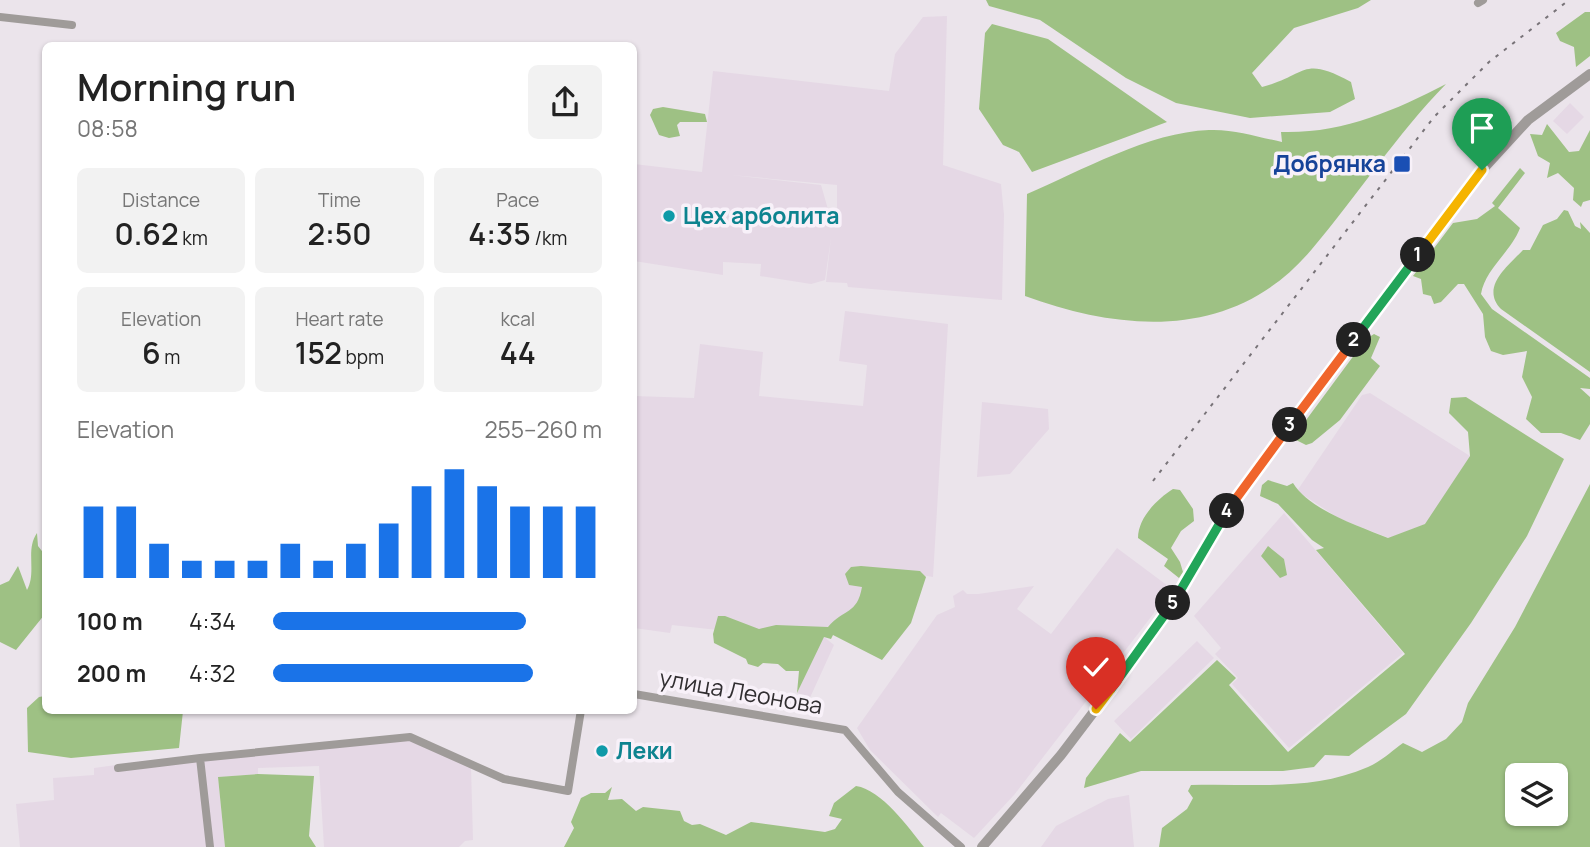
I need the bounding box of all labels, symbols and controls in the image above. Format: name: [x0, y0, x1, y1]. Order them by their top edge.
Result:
text: Morning run: [77, 60, 296, 112]
button: share: [528, 65, 602, 139]
pin: [1452, 98, 1512, 170]
icon: arrive: [1463, 109, 1501, 147]
text: 08:58: [77, 112, 138, 144]
place label: Добрянка: [1273, 147, 1386, 179]
marker: Добрянка: [1392, 154, 1412, 174]
text: Distance: [122, 187, 200, 213]
text: Time: [318, 187, 361, 213]
text: Pace: [496, 187, 539, 213]
place label: Цех арболита: [683, 199, 839, 231]
marker: Цех арболита: [661, 208, 677, 224]
text: 0.62: [114, 213, 179, 254]
text: 2:50: [307, 213, 372, 254]
text: 4:35: [468, 213, 531, 254]
text: km: [179, 225, 208, 251]
text: /km: [531, 225, 567, 251]
pin: 1: [1400, 238, 1436, 272]
text: 1: [1413, 241, 1422, 267]
text: Elevation: [121, 306, 201, 332]
text: Heart rate: [295, 306, 384, 332]
text: kcal: [500, 306, 535, 332]
pin: 2: [1336, 322, 1372, 358]
text: 2: [1348, 326, 1359, 352]
text: 6: [142, 332, 161, 373]
text: 152: [295, 332, 342, 373]
text: 44: [500, 332, 536, 373]
text: m: [161, 344, 180, 370]
text: bpm: [342, 344, 384, 370]
pin: 3: [1272, 408, 1308, 442]
text: 3: [1284, 411, 1295, 437]
text: Elevation: [77, 413, 174, 445]
text: 255–260 m: [484, 413, 602, 445]
pin: 4: [1210, 494, 1244, 528]
text: 4: [1221, 497, 1232, 523]
pin: 5: [1156, 586, 1190, 620]
text: 5: [1167, 589, 1178, 615]
text: 100 m: [77, 605, 143, 637]
text: 4:34: [189, 605, 236, 637]
pin: [1066, 637, 1126, 709]
icon: check: [1077, 648, 1115, 686]
text: 200 m: [77, 657, 146, 689]
text: 4:32: [189, 657, 235, 689]
street label: улица Леонова: [657, 661, 825, 721]
place label: Леки: [616, 734, 673, 766]
marker: Леки: [594, 743, 610, 759]
map controls: [1505, 763, 1568, 826]
button: layers: [1505, 763, 1568, 826]

